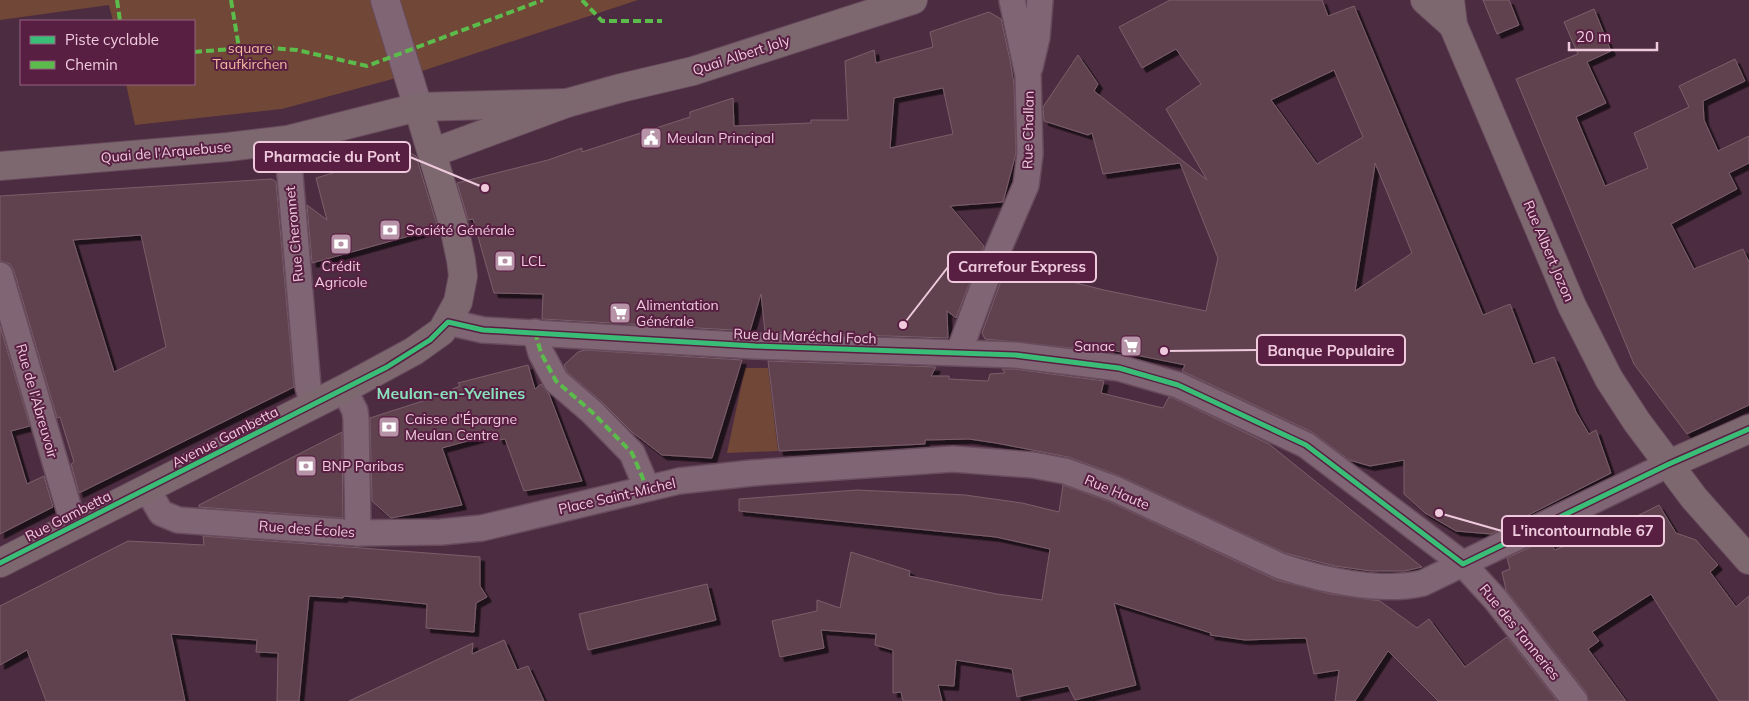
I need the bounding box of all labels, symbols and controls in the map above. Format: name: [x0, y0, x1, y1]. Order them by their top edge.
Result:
legend: [20, 20, 195, 85]
scale bar: [1569, 20, 1656, 52]
text: 20 m: [1576, 27, 1611, 46]
text: Piste cyclable: [65, 30, 159, 49]
street label: Quai Albert Joly: [690, 31, 792, 79]
park label: square Taufkirchen: [212, 39, 288, 73]
text: Chemin: [65, 55, 118, 74]
street label: Rue Challan: [1018, 91, 1038, 169]
public building icon: Meulan Principal: [639, 126, 663, 150]
place label: Meulan Principal: [667, 129, 774, 147]
street label: Quai de l'Arquebuse: [100, 137, 232, 167]
callout: Pharmacie du Pont: [254, 142, 410, 172]
text: Pharmacie du Pont: [264, 147, 401, 166]
street label: Rue Cheronnet: [281, 185, 307, 283]
street label: Rue Albert Jozon: [1520, 198, 1578, 304]
bank icon: Société Générale: [378, 218, 402, 242]
place label: Société Générale: [406, 221, 515, 239]
bank icon: Crédit Agricole: [329, 232, 353, 256]
bank icon: LCL: [493, 249, 517, 273]
place label: LCL: [521, 252, 546, 270]
callout: Carrefour Express: [948, 252, 1096, 282]
place label: Crédit Agricole: [315, 257, 367, 291]
text: Carrefour Express: [958, 257, 1086, 276]
place label: Alimentation Générale: [636, 296, 719, 330]
supermarket icon: Alimentation Générale: [608, 301, 632, 325]
street label: Rue du Maréchal Foch: [733, 325, 877, 347]
supermarket icon: Sanac: [1119, 334, 1143, 358]
callout: Banque Populaire: [1257, 335, 1405, 365]
place label: Sanac: [1074, 337, 1115, 355]
text: Banque Populaire: [1267, 341, 1395, 360]
street label: Rue de l'Abreuvoir: [12, 342, 62, 461]
district label: Meulan-en-Yvelines: [377, 383, 525, 403]
street label: Avenue Gambetta: [169, 402, 281, 472]
place label: Caisse d'Épargne Meulan Centre: [405, 410, 517, 444]
bank icon: Caisse d'Épargne Meulan Centre: [377, 415, 401, 439]
bank icon: BNP Paribas: [294, 454, 318, 478]
place label: BNP Paribas: [322, 457, 404, 475]
street label: Rue Haute: [1082, 470, 1152, 514]
street label: Place Saint-Michel: [557, 474, 677, 518]
street label: Rue Gambetta: [22, 487, 114, 545]
callout: L'incontournable 67: [1502, 516, 1664, 546]
street label: Rue des Écoles: [258, 517, 356, 541]
text: L'incontournable 67: [1512, 521, 1654, 540]
street label: Rue des Tanneries: [1476, 580, 1564, 684]

